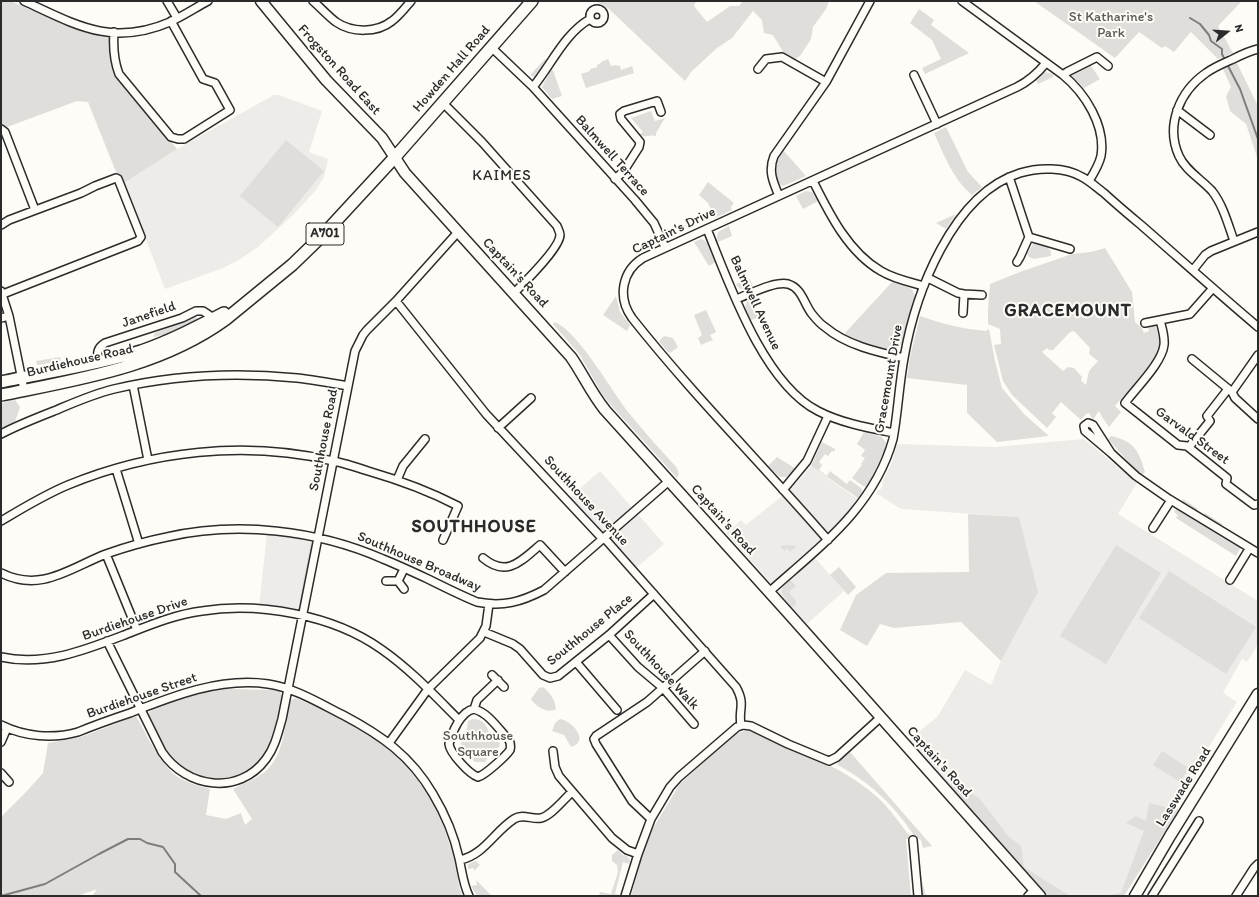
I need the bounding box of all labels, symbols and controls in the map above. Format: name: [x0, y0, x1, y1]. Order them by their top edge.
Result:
park label: St Katharine's Park: [1069, 9, 1153, 42]
north arrow: [1207, 12, 1247, 52]
street label: Frogston Road East: [294, 21, 384, 119]
street label: Howden Hall Road: [410, 22, 494, 116]
text: N: [1232, 23, 1246, 34]
street label: Balmwell Terrace: [571, 112, 653, 200]
district label: KAIMES: [473, 167, 531, 185]
street label: Captain's Drive: [629, 204, 719, 258]
road number: A701: [306, 223, 344, 245]
street label: Captain's Road: [478, 235, 552, 311]
street label: Balmwell Avenue: [726, 253, 784, 353]
street label: Janefield: [120, 298, 178, 332]
district label: GRACEMOUNT: [1004, 300, 1132, 322]
street label: Gracemount Drive: [871, 323, 907, 435]
street label: Burdiehouse Road: [25, 341, 135, 381]
street label: Southhouse Road: [306, 388, 342, 492]
street label: Garvald Street: [1152, 403, 1232, 469]
street label: Southhouse Avenue: [540, 452, 632, 550]
street label: Captain's Road: [687, 481, 759, 559]
district label: SOUTHHOUSE: [411, 516, 537, 538]
street label: Southhouse Broadway: [355, 528, 483, 596]
street label: Southhouse Place: [544, 590, 636, 670]
street label: Burdiehouse Drive: [80, 593, 190, 645]
street label: Southhouse Walk: [620, 626, 702, 714]
street label: Burdiehouse Street: [85, 669, 199, 723]
street label: Captain's Road: [903, 723, 975, 801]
park label: Southhouse Square: [443, 728, 513, 760]
street label: Lasswade Road: [1153, 744, 1215, 830]

